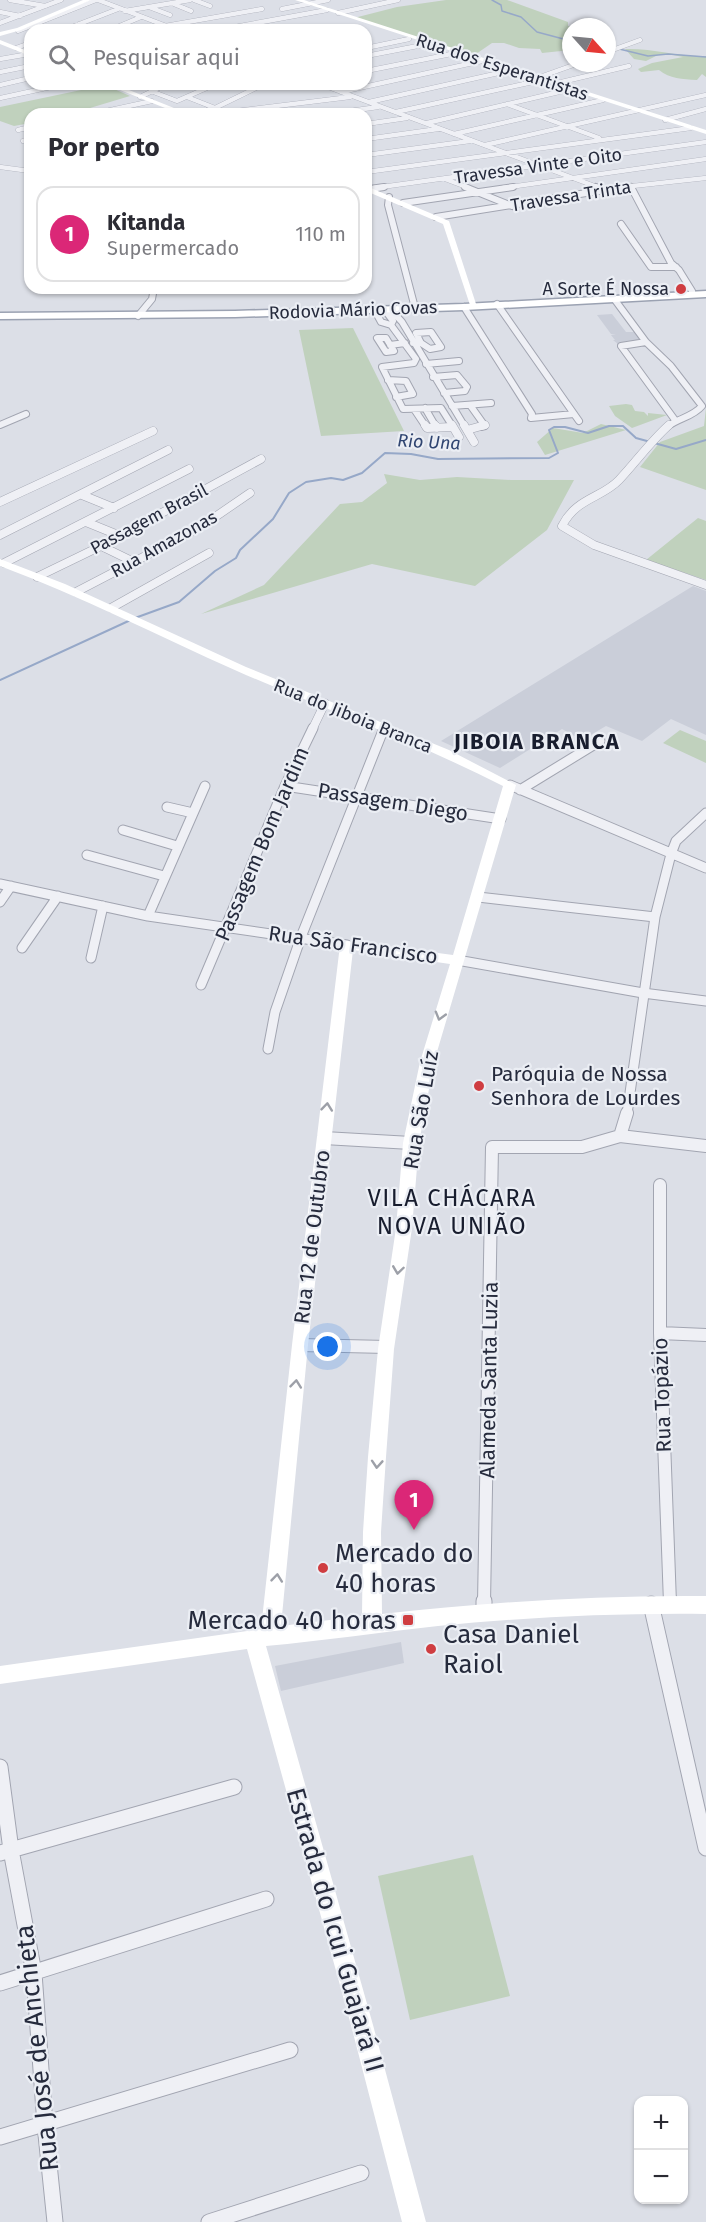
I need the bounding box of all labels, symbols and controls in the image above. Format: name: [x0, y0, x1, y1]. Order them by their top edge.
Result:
north arrow: [562, 18, 616, 72]
search box: [24, 24, 372, 90]
street label: Rua dos Esperantistas: [413, 29, 591, 105]
icon: search: [45, 41, 78, 74]
text: Pesquisar aqui: [93, 44, 240, 71]
text: Por perto: [48, 132, 160, 163]
street label: Travessa Vinte e Oito: [453, 143, 623, 189]
street label: Travessa Trinta: [509, 176, 633, 216]
text: Kitanda: [107, 209, 185, 236]
text: 1: [65, 222, 74, 246]
text: 110 m: [295, 222, 346, 246]
text: Supermercado: [107, 236, 239, 260]
place label: A Sorte É Nossa: [542, 277, 669, 300]
marker: A Sorte É Nossa: [674, 282, 688, 296]
street label: Rodovia Mário Covas: [268, 296, 438, 324]
water label: Rio Una: [397, 429, 461, 455]
street label: Passagem Brasil: [87, 479, 211, 559]
street label: Rua Amazonas: [107, 506, 221, 582]
street label: Rua do Jiboia Branca: [270, 674, 436, 758]
district label: JIBOIA BRANCA: [453, 728, 620, 755]
street label: Passagem Bom Jardim: [209, 743, 315, 945]
street label: Passagem Diego: [316, 777, 470, 827]
street label: Rua São Francisco: [267, 920, 439, 970]
one-way arrow: [435, 1010, 447, 1021]
street label: Rua São Luíz: [398, 1049, 444, 1171]
place label: Paróquia de Nossa Senhora de Lourdes: [491, 1061, 681, 1111]
marker: Paróquia de Nossa Senhora de Lourdes: [472, 1079, 486, 1093]
one-way arrow: [320, 1103, 333, 1112]
street label: Rua 12 de Outubro: [288, 1148, 336, 1326]
district label: VILA CHÁCARA NOVA UNIÃO: [367, 1183, 537, 1240]
one-way arrow: [393, 1265, 405, 1275]
street label: Alameda Santa Luzia: [474, 1281, 504, 1479]
your location: [313, 1332, 342, 1361]
street label: Rua Topázio: [647, 1337, 677, 1453]
one-way arrow: [289, 1380, 302, 1389]
one-way arrow: [371, 1459, 384, 1468]
pin: 1: [394, 1480, 434, 1530]
place label: Mercado do 40 horas: [335, 1538, 473, 1599]
marker: Mercado do 40 horas: [316, 1561, 330, 1575]
one-way arrow: [270, 1574, 283, 1583]
place label: Mercado 40 horas: [188, 1605, 396, 1636]
marker: Mercado 40 horas: [401, 1613, 415, 1627]
place label: Casa Daniel Raiol: [443, 1619, 579, 1680]
marker: Casa Daniel Raiol: [424, 1642, 438, 1656]
street label: Estrada do Icui Guajará II: [280, 1784, 390, 2076]
street label: Rua José de Anchieta: [9, 1923, 65, 2173]
map controls: [634, 2096, 688, 2204]
button: +: [634, 2096, 688, 2150]
button: −: [634, 2150, 688, 2204]

